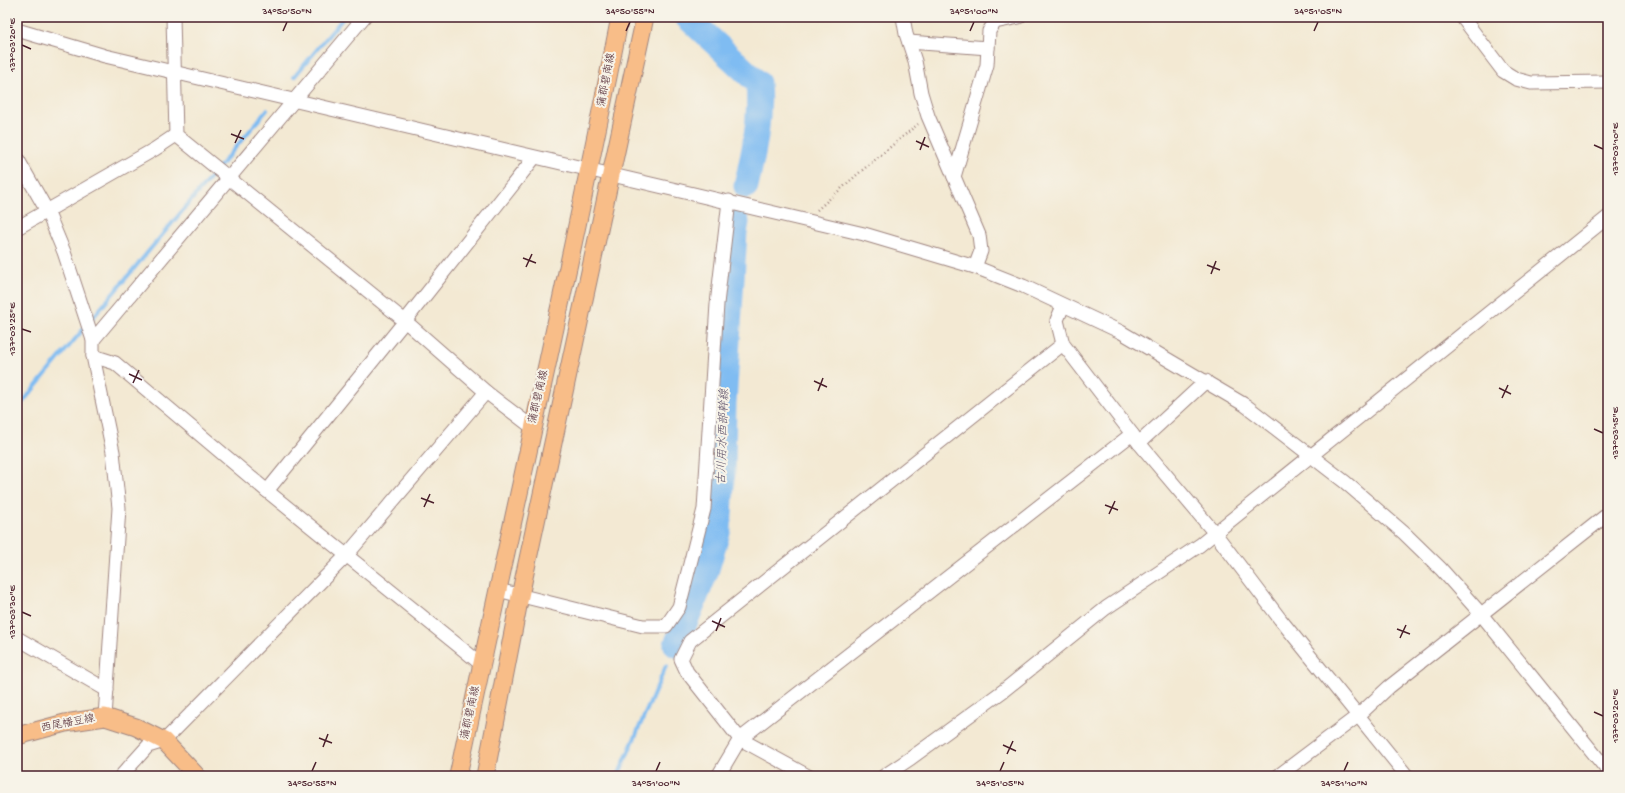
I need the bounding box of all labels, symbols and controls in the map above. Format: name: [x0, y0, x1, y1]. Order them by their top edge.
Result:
text: 34°50'50"N: [261, 6, 312, 18]
text: 34°50'55"N: [604, 6, 655, 18]
text: 34°51'00"N: [949, 6, 999, 18]
text: 34°51'05"N: [1293, 6, 1342, 18]
text: 137°03'20"E: [7, 18, 19, 73]
street label: 蒲郡碧南線: [595, 52, 618, 108]
text: 137°03'10"E: [1610, 122, 1622, 176]
text: 137°03'25"E: [7, 302, 19, 356]
street label: 蒲郡碧南線: [526, 369, 551, 425]
water label: 古川用水西部幹線: [714, 388, 733, 485]
text: 137°03'15"E: [1610, 406, 1622, 460]
text: 137°03'30"E: [7, 584, 19, 640]
street label: 蒲郡碧南線: [458, 685, 483, 741]
text: 137°03'20"E: [1610, 689, 1622, 744]
street label: 西尾幡豆線: [40, 712, 96, 735]
text: 34°50'55"N: [286, 778, 337, 790]
text: 34°51'00"N: [631, 778, 681, 790]
text: 34°51'05"N: [975, 778, 1024, 790]
text: 34°51'10"N: [1320, 778, 1368, 790]

